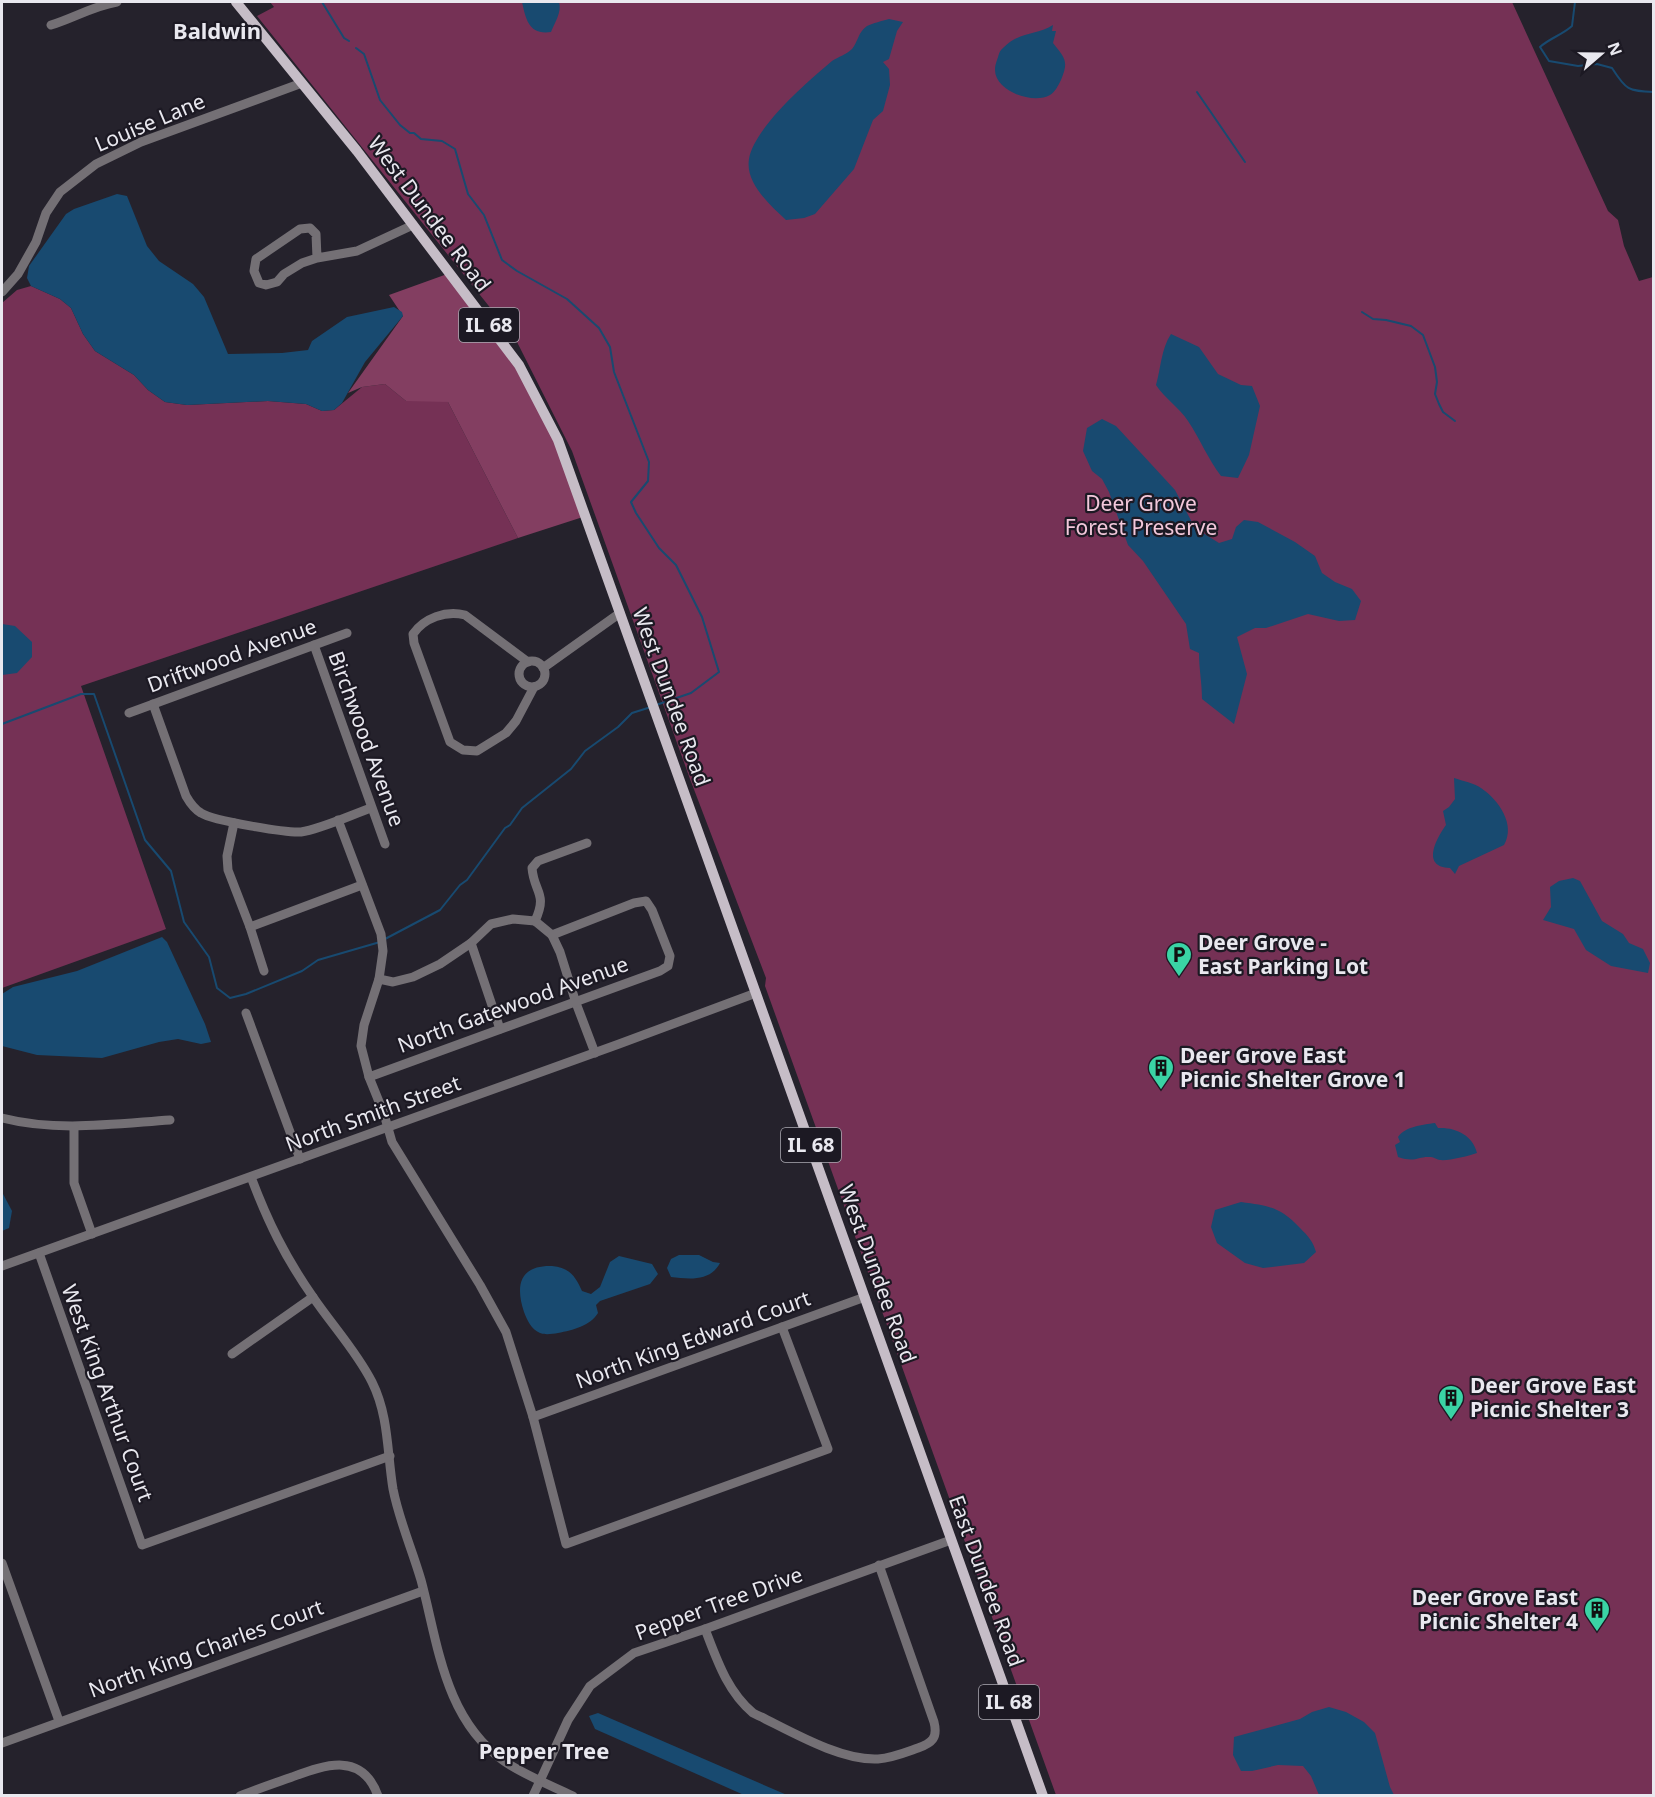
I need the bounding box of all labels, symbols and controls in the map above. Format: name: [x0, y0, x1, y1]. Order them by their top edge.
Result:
district label: Baldwin: [173, 15, 261, 45]
north arrow: [1571, 24, 1631, 84]
text: N: [1603, 39, 1628, 59]
street label: Louise Lane: [90, 86, 209, 158]
street label: West Dundee Road: [362, 130, 498, 297]
road number: IL 68: [459, 308, 519, 342]
park label: Deer Grove Forest Preserve: [1065, 489, 1217, 541]
street label: West Dundee Road: [627, 604, 717, 790]
street label: Driftwood Avenue: [143, 611, 320, 699]
street label: Birchwood Avenue: [322, 647, 412, 830]
place label: Deer Grove - East Parking Lot: [1198, 928, 1368, 980]
parking icon: Deer Grove - East Parking Lot: [1164, 940, 1194, 978]
street label: North Gatewood Avenue: [393, 949, 632, 1059]
place label: Deer Grove East Picnic Shelter Grove 1: [1180, 1041, 1406, 1093]
building icon: Deer Grove East Picnic Shelter Grove 1: [1146, 1053, 1176, 1091]
street label: North Smith Street: [281, 1068, 465, 1158]
road number: IL 68: [781, 1128, 841, 1162]
street label: West Dundee Road: [833, 1181, 923, 1367]
street label: West King Arthur Court: [56, 1280, 160, 1505]
street label: North King Edward Court: [571, 1283, 814, 1395]
place label: Deer Grove East Picnic Shelter 3: [1470, 1371, 1636, 1423]
building icon: Deer Grove East Picnic Shelter 3: [1436, 1383, 1466, 1421]
street label: East Dundee Road: [943, 1491, 1031, 1670]
street label: Pepper Tree Drive: [631, 1560, 806, 1646]
place label: Deer Grove East Picnic Shelter 4: [1412, 1583, 1578, 1635]
street label: North King Charles Court: [84, 1592, 327, 1704]
building icon: Deer Grove East Picnic Shelter 4: [1582, 1595, 1612, 1633]
road number: IL 68: [979, 1685, 1039, 1719]
district label: Pepper Tree: [479, 1735, 609, 1765]

